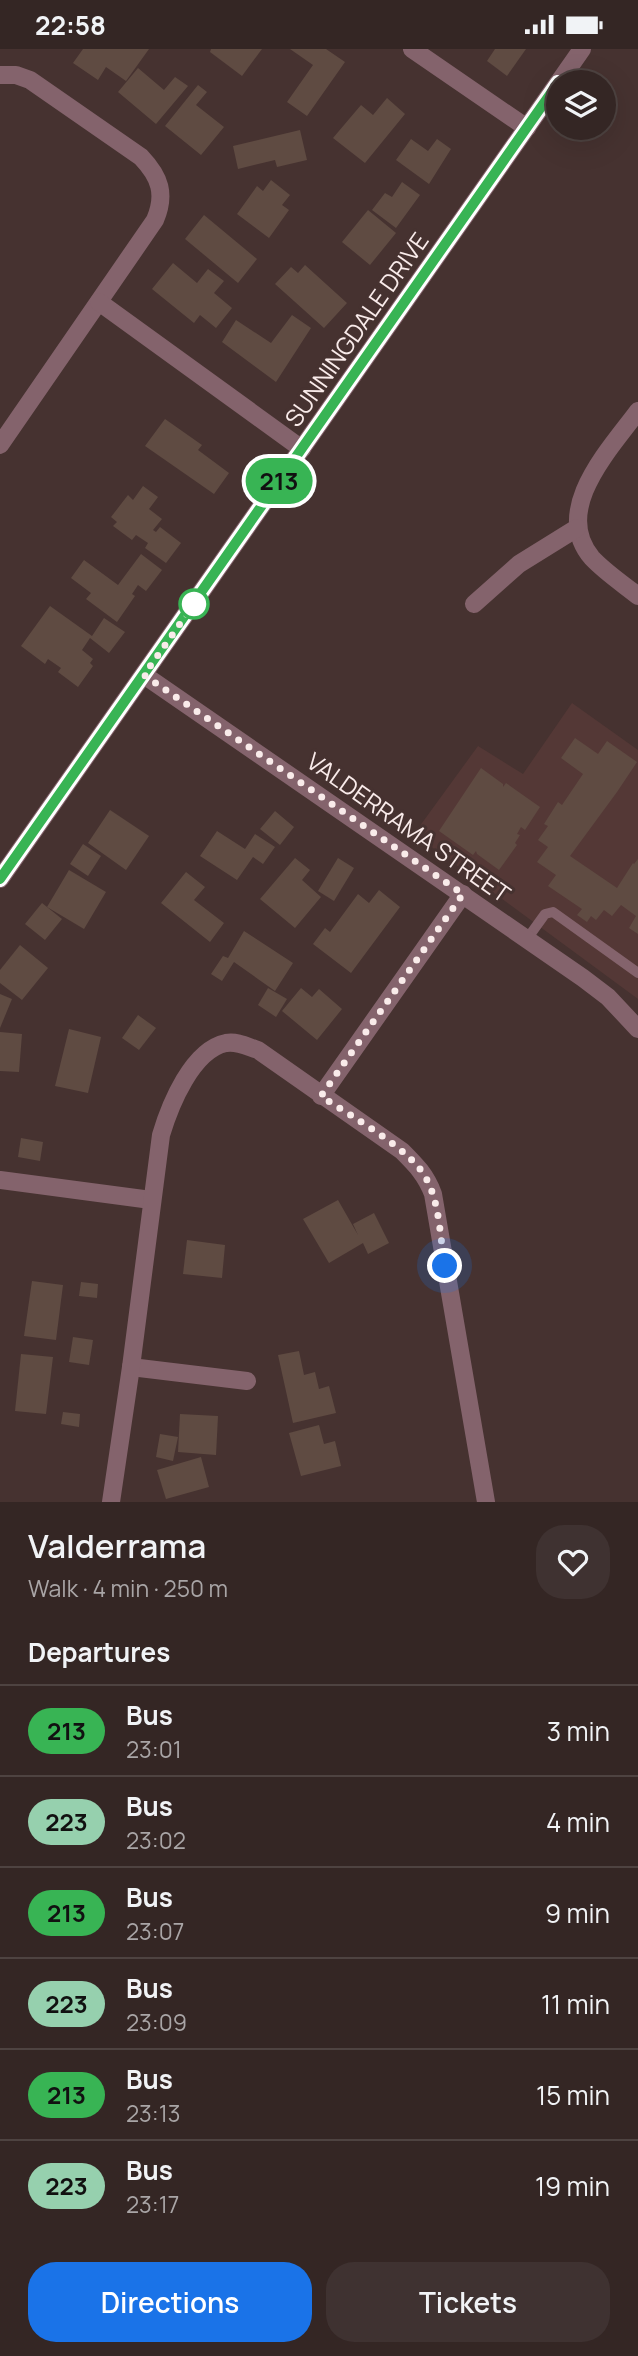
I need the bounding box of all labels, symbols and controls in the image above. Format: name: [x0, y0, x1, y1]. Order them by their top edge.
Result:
text: 22:58: [35, 7, 106, 43]
map controls: [546, 70, 616, 140]
button: layers: [546, 70, 616, 140]
street label: SUNNINGDALE DRIVE: [277, 225, 435, 433]
line badge: 213: [239, 458, 319, 504]
text: 213: [260, 464, 298, 497]
unlabelled marker: [179, 589, 209, 619]
street label: VALDERRAMA STREET: [301, 744, 518, 910]
your location: [427, 1248, 462, 1283]
text: Valderrama: [28, 1523, 206, 1568]
button: heart: [536, 1525, 610, 1599]
text: Walk · 4 min · 250 m: [28, 1572, 228, 1604]
text: Departures: [28, 1634, 170, 1670]
text: Bus: [126, 1697, 173, 1733]
text: 3 min: [547, 1713, 610, 1749]
text: 213: [47, 1714, 86, 1747]
text: 23:01: [126, 1733, 182, 1765]
text: Bus: [126, 1788, 173, 1824]
text: 4 min: [546, 1804, 610, 1840]
text: 223: [45, 1805, 88, 1838]
text: 23:02: [126, 1824, 186, 1856]
text: Bus: [126, 1879, 173, 1915]
text: 9 min: [545, 1895, 610, 1931]
text: 213: [47, 1896, 86, 1929]
text: 23:07: [126, 1915, 184, 1947]
text: Bus: [126, 1970, 173, 2006]
text: 11 min: [541, 1986, 610, 2022]
text: 223: [45, 1987, 88, 2020]
text: 23:09: [126, 2006, 187, 2038]
text: Bus: [126, 2061, 173, 2097]
text: 15 min: [536, 2077, 610, 2113]
text: 213: [47, 2078, 86, 2111]
text: 23:13: [126, 2097, 180, 2129]
text: Bus: [126, 2152, 173, 2188]
text: 19 min: [535, 2168, 610, 2204]
text: 223: [45, 2169, 88, 2202]
text: 23:17: [126, 2188, 179, 2220]
button: Directions: [28, 2262, 312, 2342]
button: Tickets: [326, 2262, 610, 2342]

